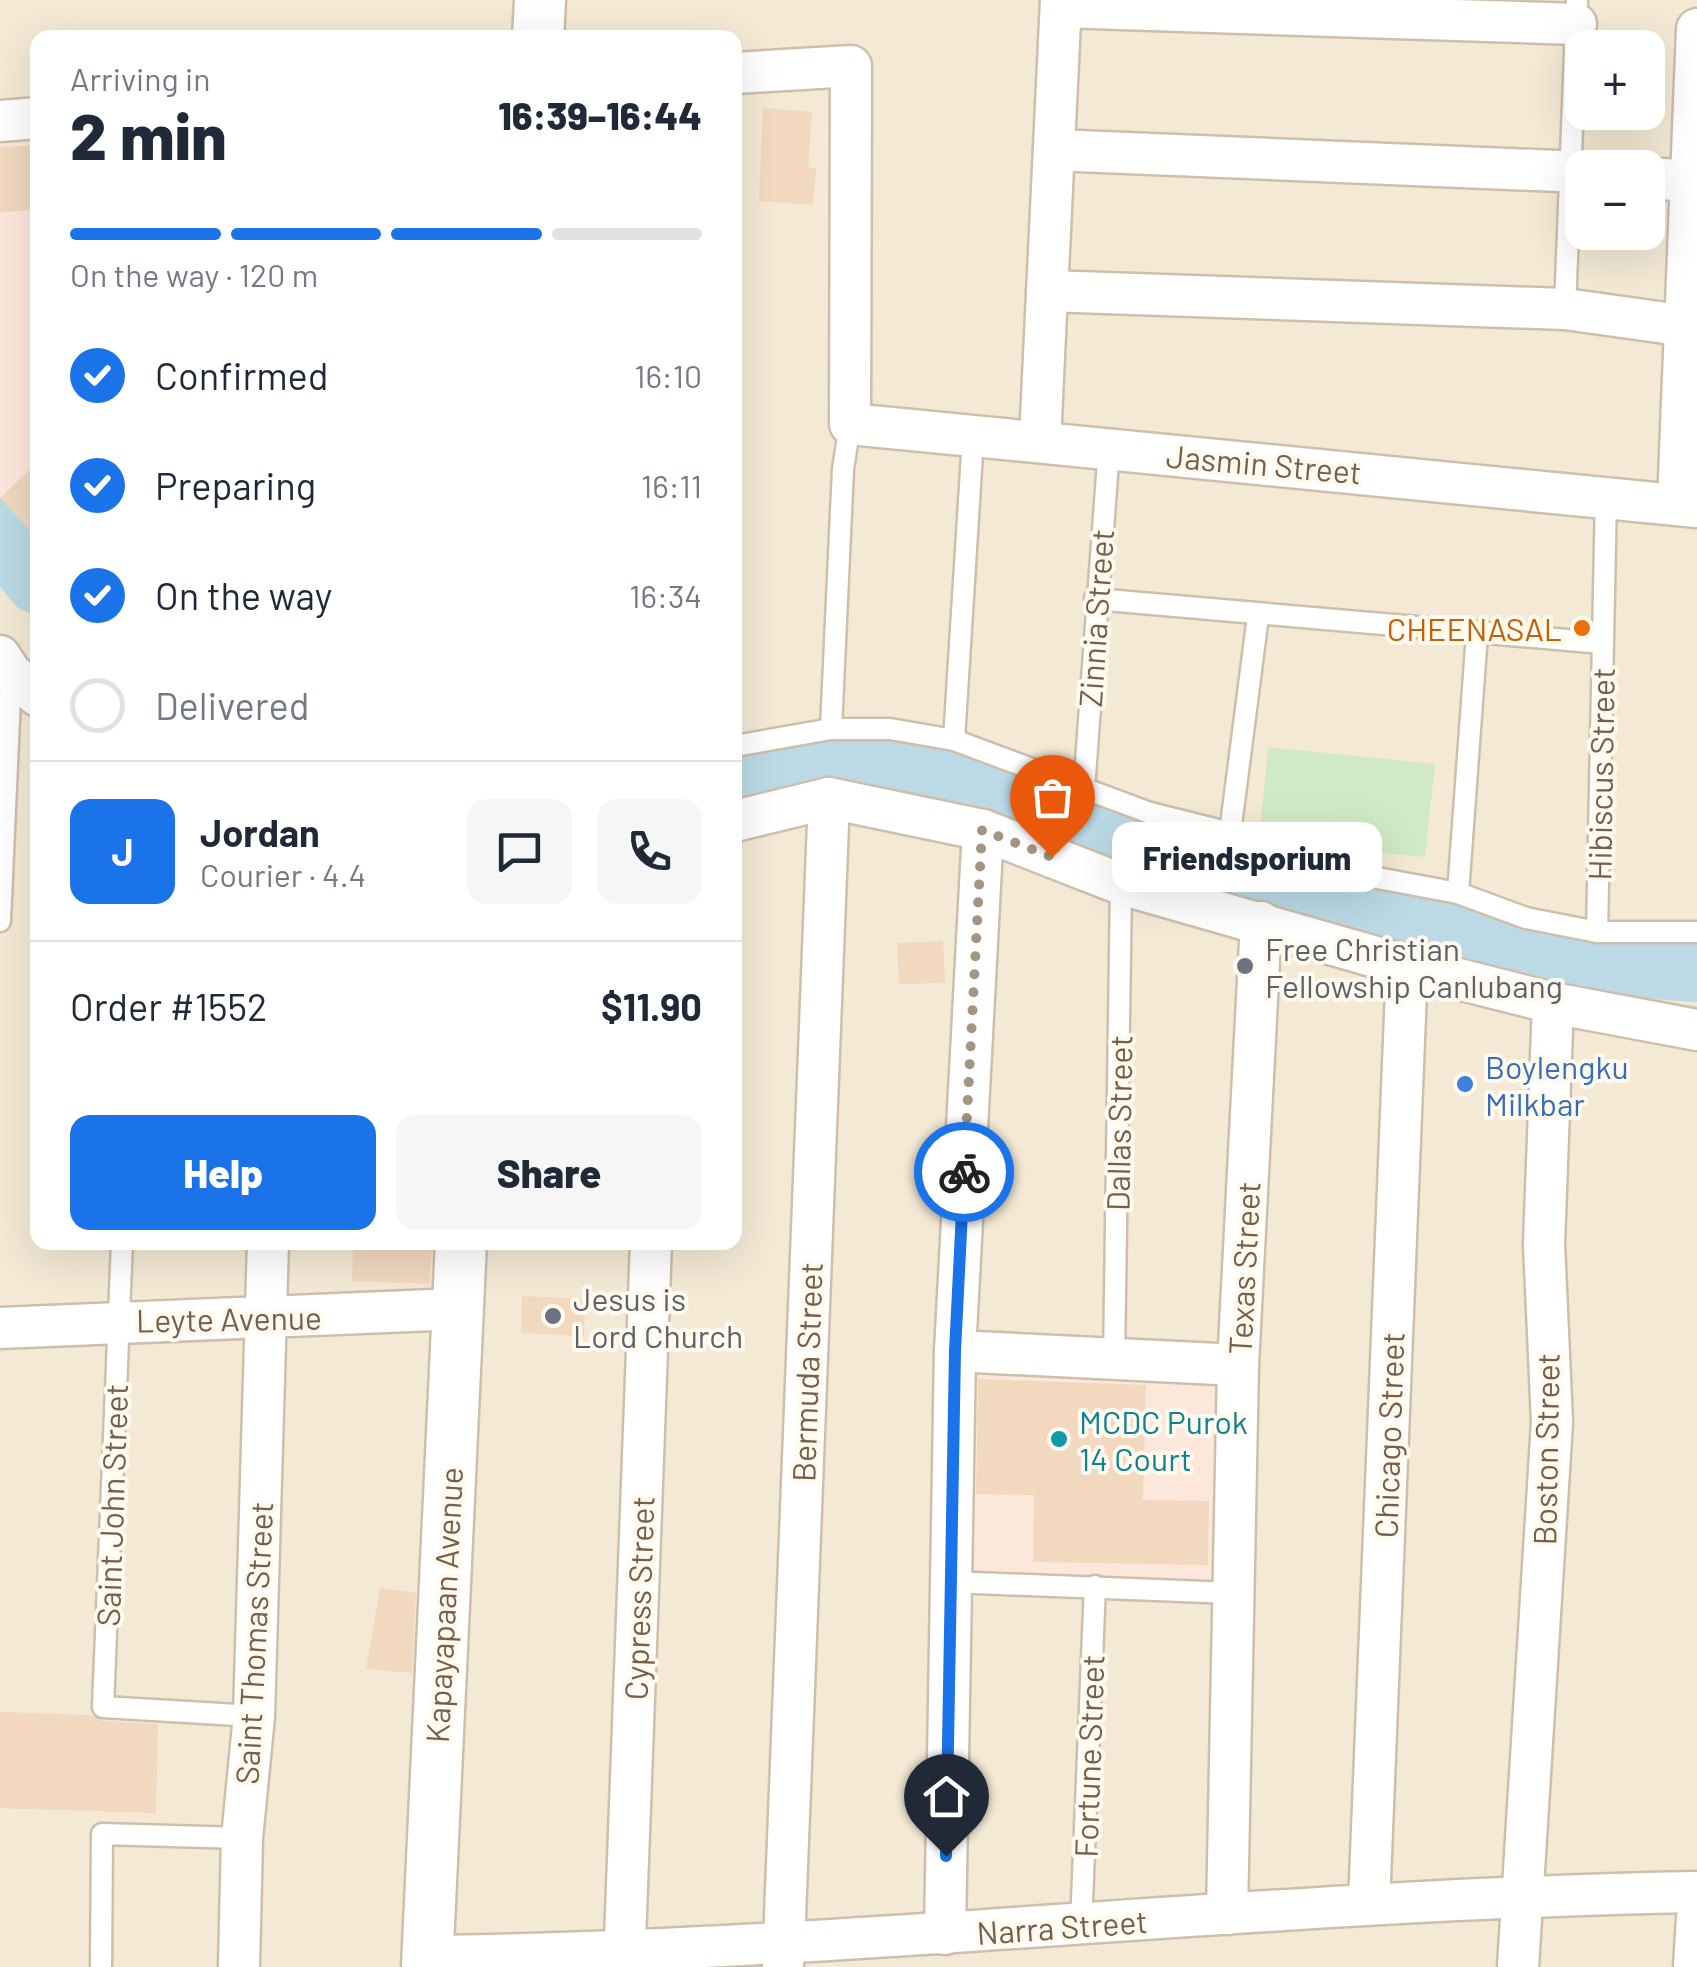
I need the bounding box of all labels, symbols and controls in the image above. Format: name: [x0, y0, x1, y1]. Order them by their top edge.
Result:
map controls: [1565, 30, 1665, 250]
button: +: [1565, 30, 1665, 130]
text: Arriving in: [70, 59, 210, 97]
text: 16:39–16:44: [498, 92, 702, 138]
text: 2 min: [70, 95, 227, 173]
button: −: [1565, 150, 1665, 250]
text: On the way · 120 m: [70, 255, 318, 293]
icon: check: [70, 348, 125, 403]
text: Confirmed: [155, 352, 328, 398]
text: 16:10: [634, 356, 702, 394]
street label: Jasmin Street: [1165, 436, 1363, 490]
icon: check: [70, 458, 125, 513]
text: Preparing: [155, 462, 316, 508]
text: 16:11: [641, 466, 702, 504]
street label: Zinnia Street: [1070, 528, 1120, 708]
icon: check: [70, 568, 125, 623]
text: On the way: [155, 572, 332, 618]
text: 16:34: [629, 576, 702, 614]
place label: CHEENASAL: [1387, 609, 1562, 647]
marker: CHEENASAL: [1571, 617, 1593, 639]
street label: Hibiscus Street: [1579, 667, 1621, 881]
text: Delivered: [155, 682, 309, 728]
pin: [1010, 755, 1095, 858]
icon: bag: [1025, 770, 1080, 825]
button: chat: [467, 799, 572, 904]
button: phone: [597, 799, 702, 904]
text: Jordan: [200, 809, 320, 855]
callout: Friendsporium: [1112, 822, 1382, 892]
text: J: [111, 828, 134, 874]
text: Friendsporium: [1143, 838, 1351, 876]
text: Courier · 4.4: [200, 855, 366, 893]
place label: Free Christian Fellowship Canlubang: [1265, 929, 1563, 1004]
marker: Free Christian Fellowship Canlubang: [1234, 955, 1256, 977]
text: Order #1552: [70, 983, 268, 1029]
text: $11.90: [601, 983, 702, 1029]
street label: Dallas Street: [1097, 1035, 1139, 1211]
place label: Boylengku Milkbar: [1485, 1047, 1629, 1122]
marker: Boylengku Milkbar: [1454, 1073, 1476, 1095]
button: Help: [70, 1115, 376, 1230]
button: Share: [396, 1115, 702, 1230]
courier: [914, 1122, 1014, 1222]
icon: bike: [937, 1145, 992, 1200]
street label: Texas Street: [1219, 1180, 1267, 1356]
street label: Bermuda Street: [783, 1261, 829, 1483]
place label: Jesus is Lord Church: [573, 1279, 743, 1354]
street label: Leyte Avenue: [136, 1297, 322, 1339]
marker: Jesus is Lord Church: [542, 1305, 564, 1327]
street label: Chicago Street: [1365, 1331, 1411, 1539]
street label: Boston Street: [1524, 1352, 1566, 1546]
street label: Saint John Street: [88, 1383, 134, 1627]
place label: MCDC Purok 14 Court: [1079, 1402, 1248, 1477]
marker: MCDC Purok 14 Court: [1048, 1428, 1070, 1450]
street label: Kapayapaan Avenue: [417, 1466, 469, 1744]
street label: Cypress Street: [615, 1495, 661, 1701]
street label: Saint Thomas Street: [227, 1501, 279, 1785]
street label: Fortune Street: [1065, 1654, 1111, 1858]
pin: [904, 1754, 989, 1857]
icon: home: [919, 1769, 974, 1824]
street label: Narra Street: [975, 1901, 1149, 1951]

